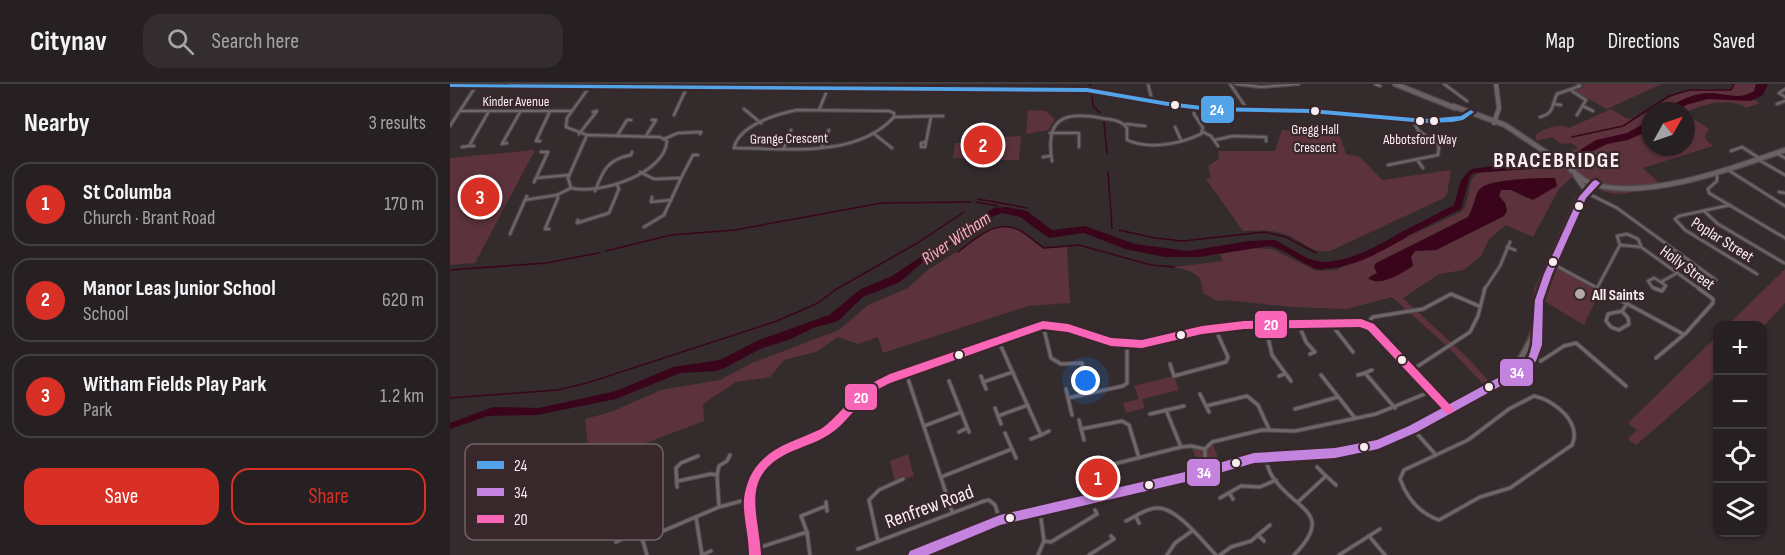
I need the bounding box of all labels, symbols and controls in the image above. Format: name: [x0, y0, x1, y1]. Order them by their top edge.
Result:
search box: [143, 14, 563, 68]
text: Citynav: [30, 25, 107, 58]
icon: search: [164, 25, 197, 58]
text: Search here: [212, 28, 299, 55]
text: Map: [1545, 29, 1575, 54]
text: Directions: [1608, 29, 1680, 54]
text: Saved: [1713, 29, 1755, 54]
street label: Kinder Avenue: [483, 93, 549, 110]
line badge: 24: [1200, 95, 1235, 124]
unlabelled marker: [1169, 99, 1181, 111]
text: 24: [1210, 101, 1225, 120]
north arrow: [1641, 102, 1695, 156]
marker: Gregg Hall Crescent: [1309, 105, 1321, 117]
text: Nearby: [24, 108, 90, 139]
text: 3 results: [369, 111, 426, 135]
marker: Abbotsford Way: [1414, 115, 1426, 127]
unlabelled marker: [1428, 115, 1440, 127]
place label: Gregg Hall Crescent: [1291, 121, 1339, 156]
pin: 2: [964, 122, 1002, 168]
street label: Grange Crescent: [750, 129, 828, 148]
place label: Abbotsford Way: [1382, 131, 1457, 148]
district label: BRACEBRIDGE: [1493, 147, 1621, 174]
pin: 3: [460, 174, 500, 220]
text: St Columba: [83, 179, 172, 206]
text: 1: [42, 192, 49, 216]
text: 170 m: [384, 192, 424, 216]
unlabelled marker: [1573, 200, 1585, 212]
text: Church · Brant Road: [83, 206, 215, 230]
water label: River Witham: [918, 208, 995, 269]
street label: Poplar Street: [1687, 214, 1757, 267]
street label: Holly Street: [1656, 242, 1718, 295]
unlabelled marker: [1547, 256, 1559, 268]
text: Manor Leas Junior School: [83, 275, 276, 302]
place label: All Saints: [1591, 286, 1644, 305]
marker: All Saints: [1573, 287, 1587, 301]
text: 2: [41, 288, 50, 312]
text: 620 m: [382, 288, 424, 312]
text: School: [83, 302, 128, 326]
line badge: 20: [1254, 310, 1288, 339]
text: 20: [1264, 316, 1278, 335]
map controls: [1713, 321, 1767, 537]
button: +: [1713, 321, 1767, 375]
unlabelled marker: [1175, 329, 1187, 341]
unlabelled marker: [953, 349, 965, 361]
unlabelled marker: [1396, 354, 1408, 366]
line badge: 34: [1499, 358, 1534, 387]
text: 34: [1510, 364, 1525, 383]
your location: [1071, 366, 1100, 395]
text: Witham Fields Play Park: [83, 371, 267, 398]
button: −: [1713, 375, 1767, 429]
unlabelled marker: [1483, 381, 1495, 393]
line badge: 20: [844, 383, 878, 411]
text: 3: [41, 384, 50, 408]
text: 1.2 km: [380, 384, 424, 408]
text: 20: [854, 389, 868, 408]
text: Park: [83, 398, 112, 422]
button: locate: [1713, 429, 1767, 483]
unlabelled marker: [1358, 441, 1370, 453]
legend: [465, 444, 663, 540]
pin: 1: [1078, 456, 1118, 500]
text: 24: [514, 457, 527, 476]
unlabelled marker: [1230, 457, 1242, 469]
line badge: 34: [1186, 458, 1221, 487]
text: 34: [1197, 464, 1212, 483]
button: Save: [24, 468, 219, 525]
button: Share: [231, 468, 426, 525]
unlabelled marker: [1143, 479, 1155, 491]
street label: Renfrew Road: [882, 480, 977, 534]
button: layers: [1713, 483, 1767, 537]
text: 34: [514, 484, 528, 503]
text: 20: [514, 511, 528, 530]
unlabelled marker: [1004, 512, 1016, 524]

